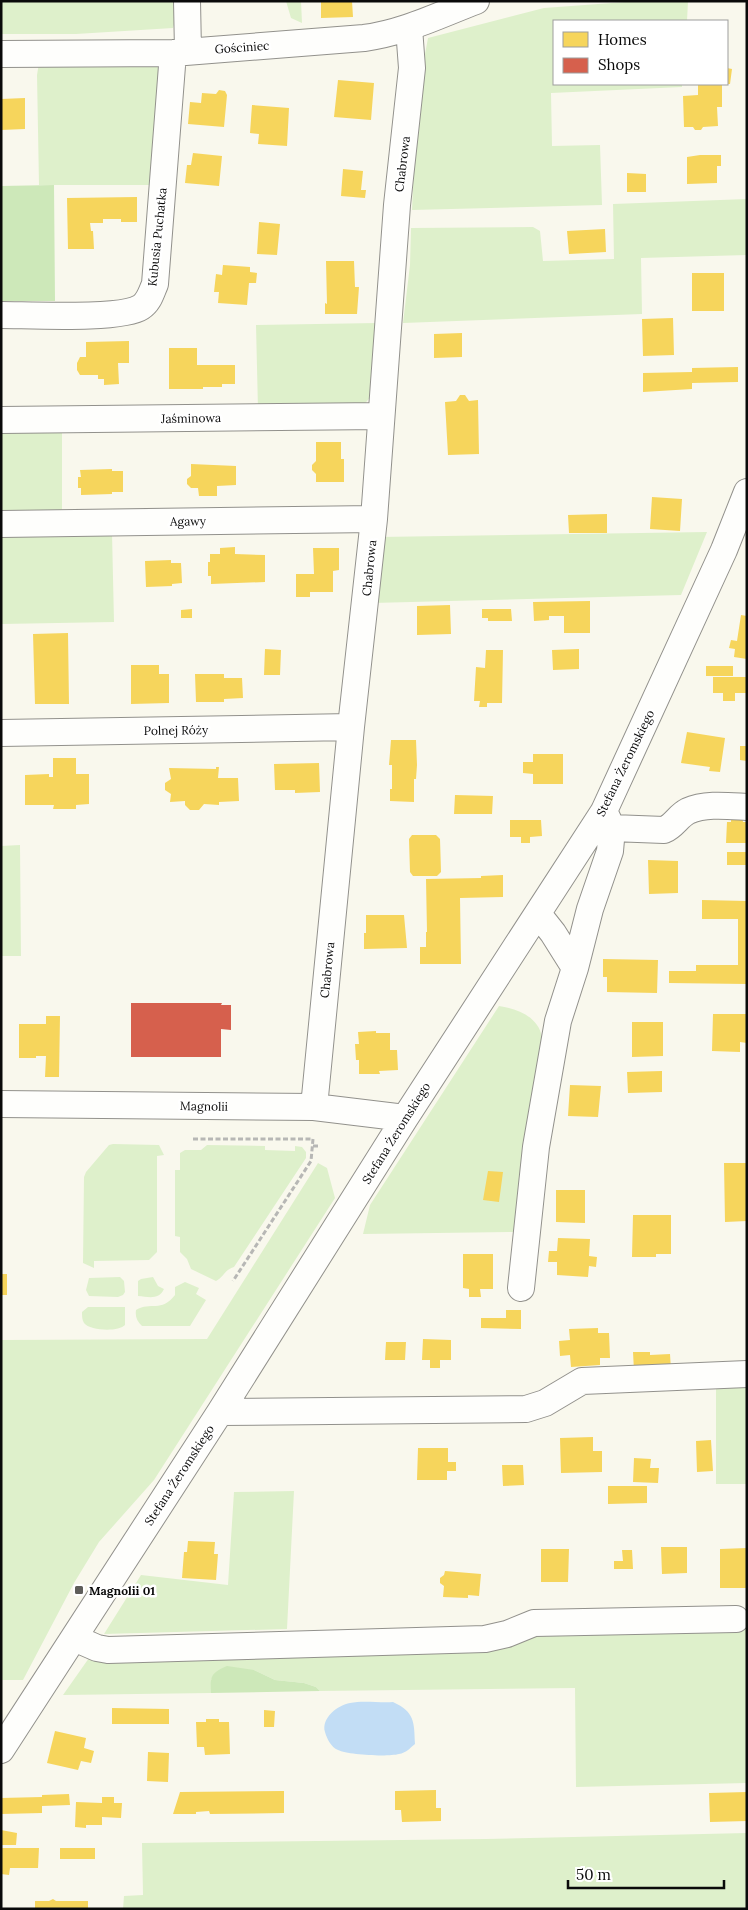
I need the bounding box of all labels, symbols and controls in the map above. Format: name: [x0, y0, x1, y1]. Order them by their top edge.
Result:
legend: [553, 20, 728, 85]
text: Homes: [598, 30, 647, 49]
street label: Gościniec: [214, 38, 270, 56]
text: Shops: [598, 55, 640, 74]
street label: Chabrowa: [391, 135, 413, 193]
street label: Kubusia Puchatka: [144, 187, 170, 287]
street label: Jaśminowa: [160, 410, 221, 426]
street label: Agawy: [169, 513, 207, 529]
street label: Chabrowa: [359, 539, 379, 597]
street label: Stefana Żeromskiego: [593, 707, 657, 819]
street label: Polnej Róży: [144, 722, 209, 738]
street label: Chabrowa: [317, 941, 337, 999]
street label: Stefana Żeromskiego: [359, 1079, 433, 1187]
street label: Magnolii: [180, 1098, 228, 1114]
street label: Stefana Żeromskiego: [141, 1422, 217, 1528]
place label: Magnolii 01: [89, 1583, 155, 1598]
marker: Magnolii 01: [73, 1584, 85, 1596]
scale bar: [568, 1858, 724, 1890]
text: 50 m: [576, 1865, 611, 1884]

